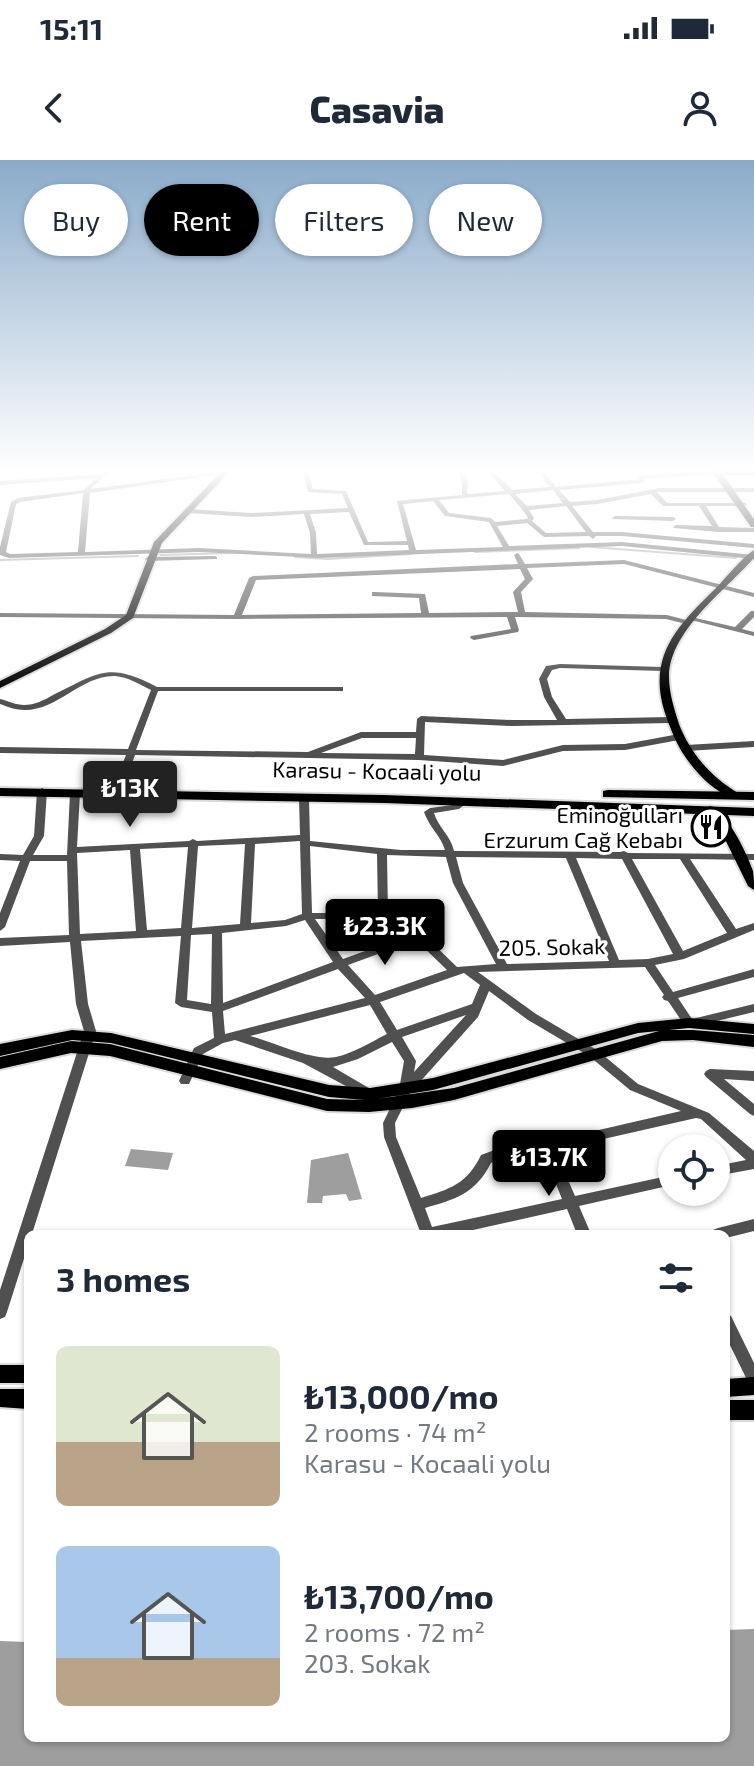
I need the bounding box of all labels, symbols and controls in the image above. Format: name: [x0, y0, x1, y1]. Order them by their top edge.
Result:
text: 15:11: [40, 10, 103, 46]
icon: back: [32, 86, 76, 130]
icon: person: [678, 86, 722, 130]
text: Casavia: [309, 87, 445, 130]
chip: Buy: [24, 184, 128, 256]
chip: Rent: [144, 184, 259, 256]
chip: Filters: [275, 184, 413, 256]
chip: New: [429, 184, 542, 256]
street label: Karasu - Kocaali yolu: [272, 755, 482, 785]
pin: ₺13K: [83, 761, 177, 829]
text: ₺13K: [101, 771, 159, 802]
place label: Eminoğulları Erzurum Cağ Kebabı: [484, 801, 683, 852]
restaurant icon: Eminoğulları Erzurum Cağ Kebabı: [690, 806, 732, 848]
pin: ₺23.3K: [320, 899, 450, 967]
text: ₺23.3K: [344, 909, 426, 940]
street label: 205. Sokak: [498, 932, 606, 960]
pin: ₺13.7K: [484, 1130, 614, 1198]
map controls: [658, 1134, 730, 1206]
button: locate: [658, 1134, 730, 1206]
text: ₺13.7K: [510, 1140, 588, 1171]
icon: filters: [654, 1256, 698, 1300]
text: 3 homes: [56, 1258, 190, 1299]
text: ₺13,000/mo: [304, 1375, 499, 1416]
icon: home: [120, 1378, 216, 1474]
text: 2 rooms · 74 m²: [304, 1416, 486, 1447]
text: Karasu - Kocaali yolu: [304, 1447, 551, 1478]
text: ₺13,700/mo: [304, 1575, 494, 1616]
icon: home: [120, 1578, 216, 1674]
text: 2 rooms · 72 m²: [304, 1616, 485, 1647]
text: 203. Sokak: [304, 1647, 431, 1678]

